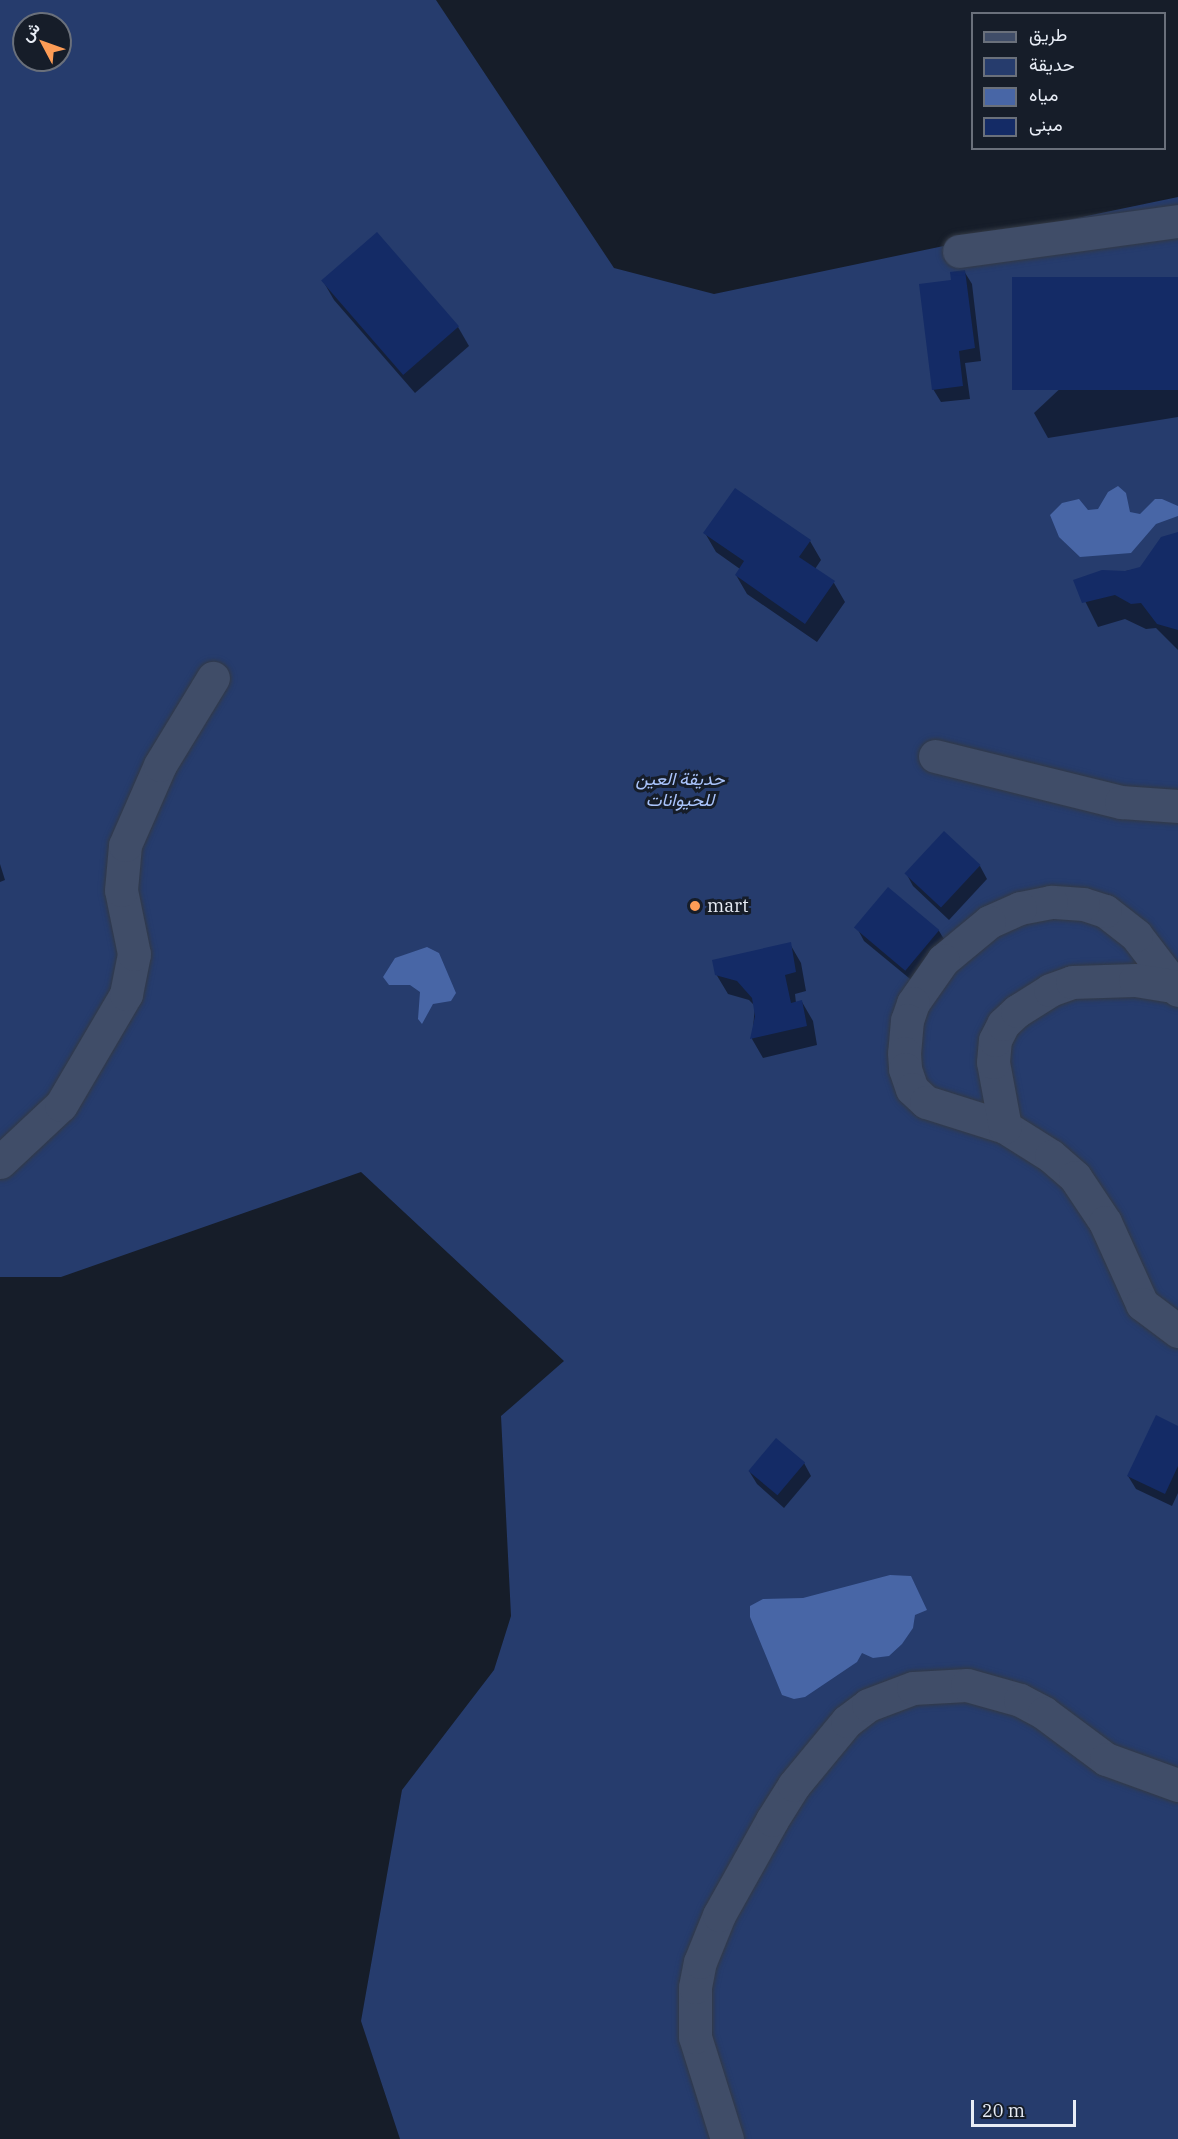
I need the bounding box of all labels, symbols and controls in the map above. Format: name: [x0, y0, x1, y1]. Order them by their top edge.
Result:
north arrow: [12, 12, 72, 72]
legend: [971, 12, 1166, 150]
text: ش: [16, 18, 44, 45]
text: طريق: [1029, 23, 1067, 46]
text: حديقة: [1029, 53, 1075, 76]
text: مياه: [1029, 83, 1058, 106]
text: مبنى: [1029, 113, 1063, 136]
park label: حديقة العين للحيوانات: [635, 769, 725, 812]
place label: mart: [707, 895, 748, 917]
marker: mart: [688, 899, 702, 913]
scale bar: [974, 2088, 1079, 2126]
text: 20 m: [982, 2099, 1025, 2122]

